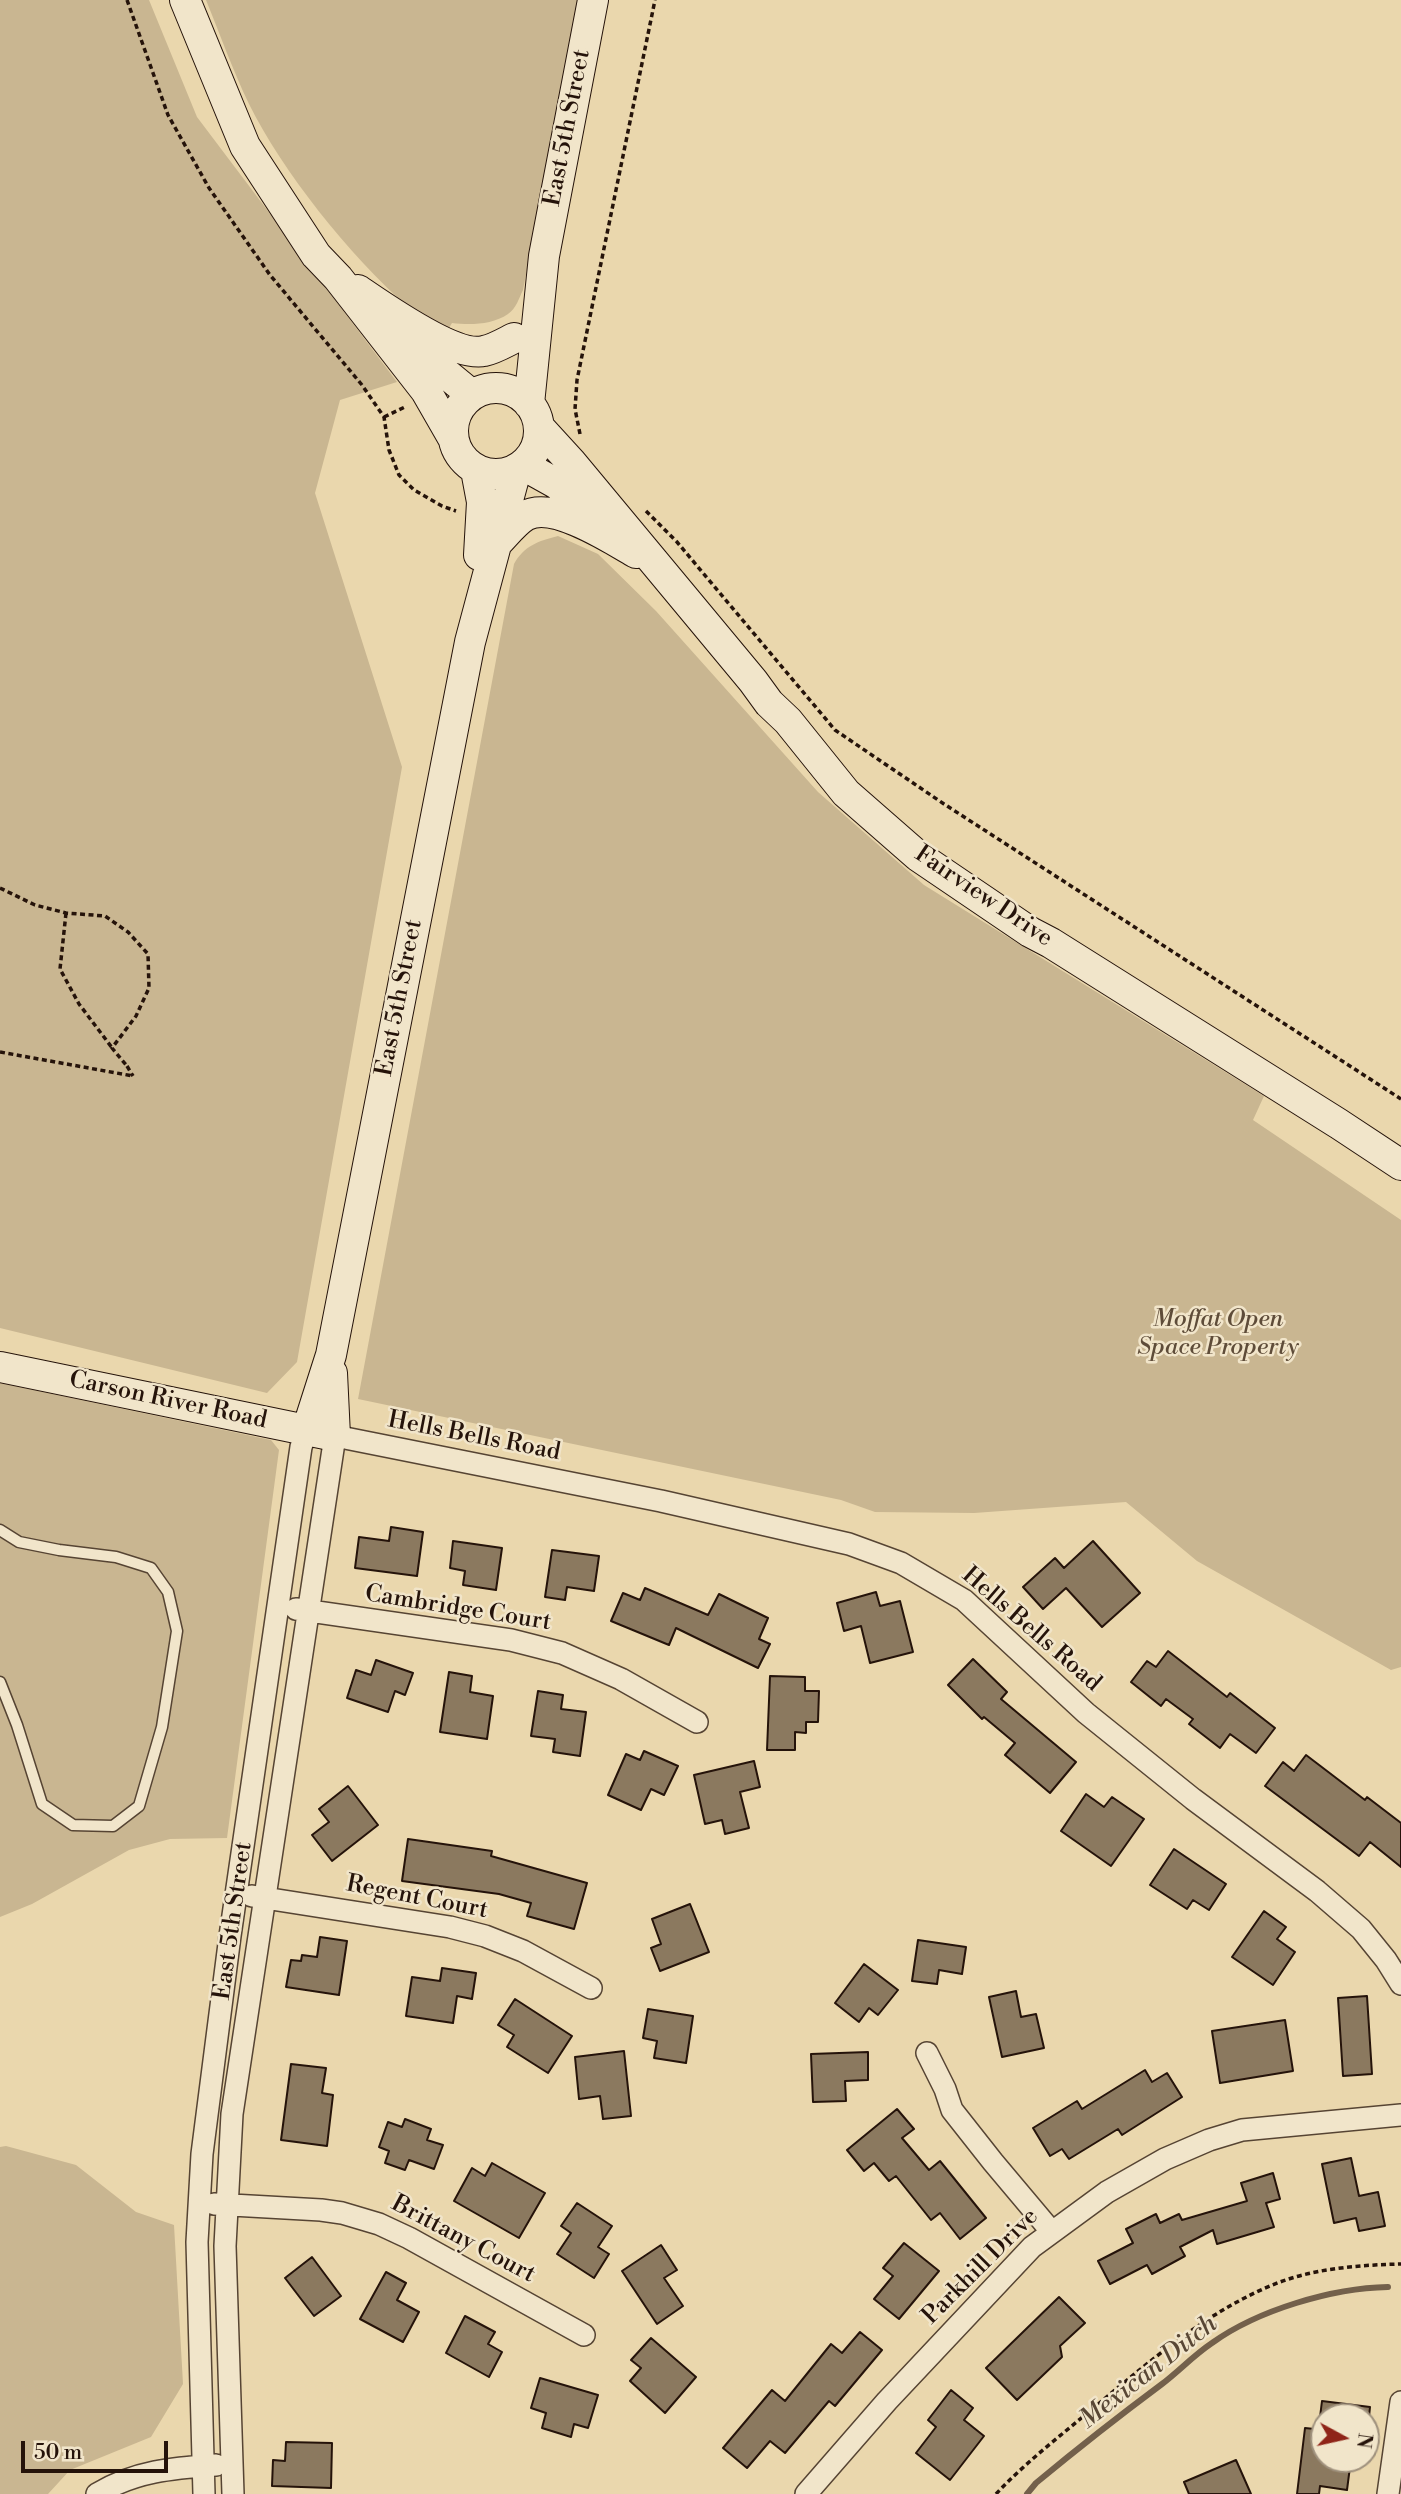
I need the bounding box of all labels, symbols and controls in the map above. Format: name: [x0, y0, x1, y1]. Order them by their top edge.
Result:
street label: East 5th Street: [539, 47, 597, 209]
street label: Fairview Drive: [909, 840, 1057, 954]
street label: East 5th Street: [371, 917, 429, 1079]
park label: Moffat Open Space Property: [1137, 1306, 1299, 1362]
street label: Carson River Road: [67, 1366, 269, 1436]
street label: Hells Bells Road: [385, 1406, 563, 1468]
street label: Hells Bells Road: [955, 1562, 1107, 1698]
street label: Cambridge Court: [363, 1580, 553, 1638]
street label: East 5th Street: [209, 1840, 259, 2002]
street label: Regent Court: [344, 1870, 490, 1926]
street label: Brittany Court: [386, 2190, 540, 2290]
street label: Parkhill Drive: [917, 2203, 1045, 2331]
water label: Mexican Ditch: [1074, 2309, 1224, 2437]
north arrow: [1310, 2403, 1380, 2473]
scale bar: [24, 2428, 172, 2472]
text: N: [1351, 2432, 1377, 2450]
text: 50 m: [34, 2440, 82, 2466]

